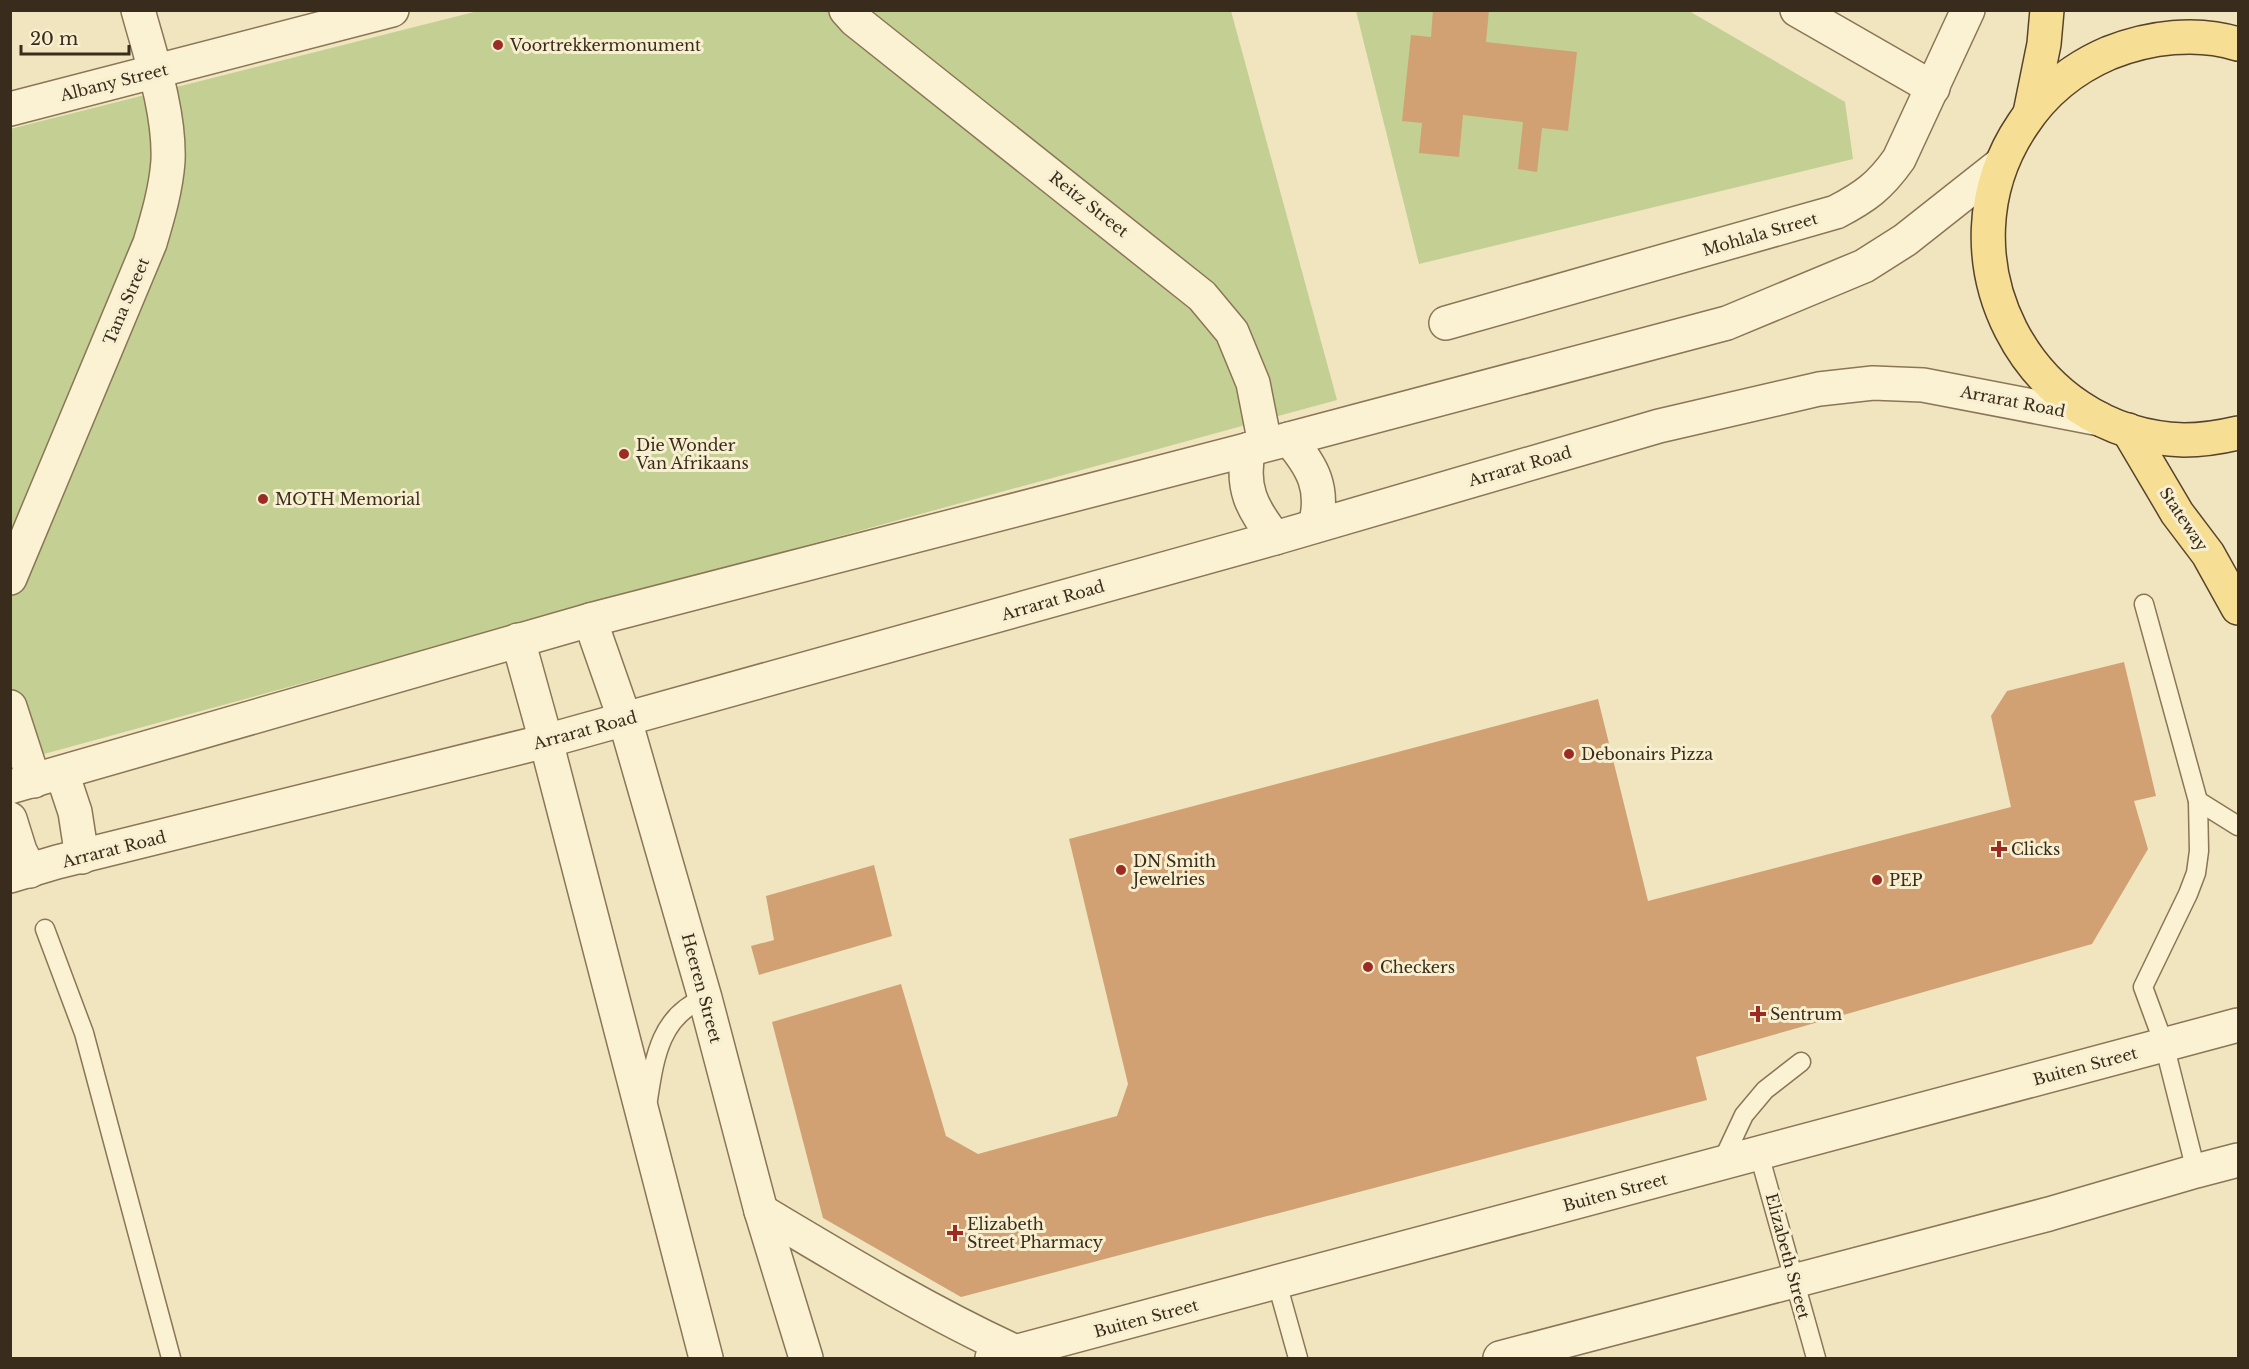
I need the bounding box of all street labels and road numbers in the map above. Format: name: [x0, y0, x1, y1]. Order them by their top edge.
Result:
street label: Albany Street: [57, 59, 170, 105]
street label: Reitz Street: [1045, 167, 1133, 241]
street label: Mohlala Street: [1700, 208, 1820, 260]
street label: Tana Street: [99, 255, 153, 347]
street label: Arrarat Road: [1958, 381, 2067, 421]
street label: Arrarat Road: [1465, 442, 1574, 491]
street label: Stateway: [2155, 483, 2213, 555]
street label: Arrarat Road: [998, 576, 1107, 625]
street label: Arrarat Road: [530, 707, 639, 754]
street label: Arrarat Road: [59, 826, 168, 872]
street label: Heeren Street: [678, 931, 726, 1045]
street label: Buiten Street: [2031, 1042, 2139, 1090]
street label: Buiten Street: [1561, 1168, 1669, 1216]
street label: Elizabeth Street: [1762, 1191, 1814, 1321]
street label: Buiten Street: [1092, 1294, 1200, 1342]

